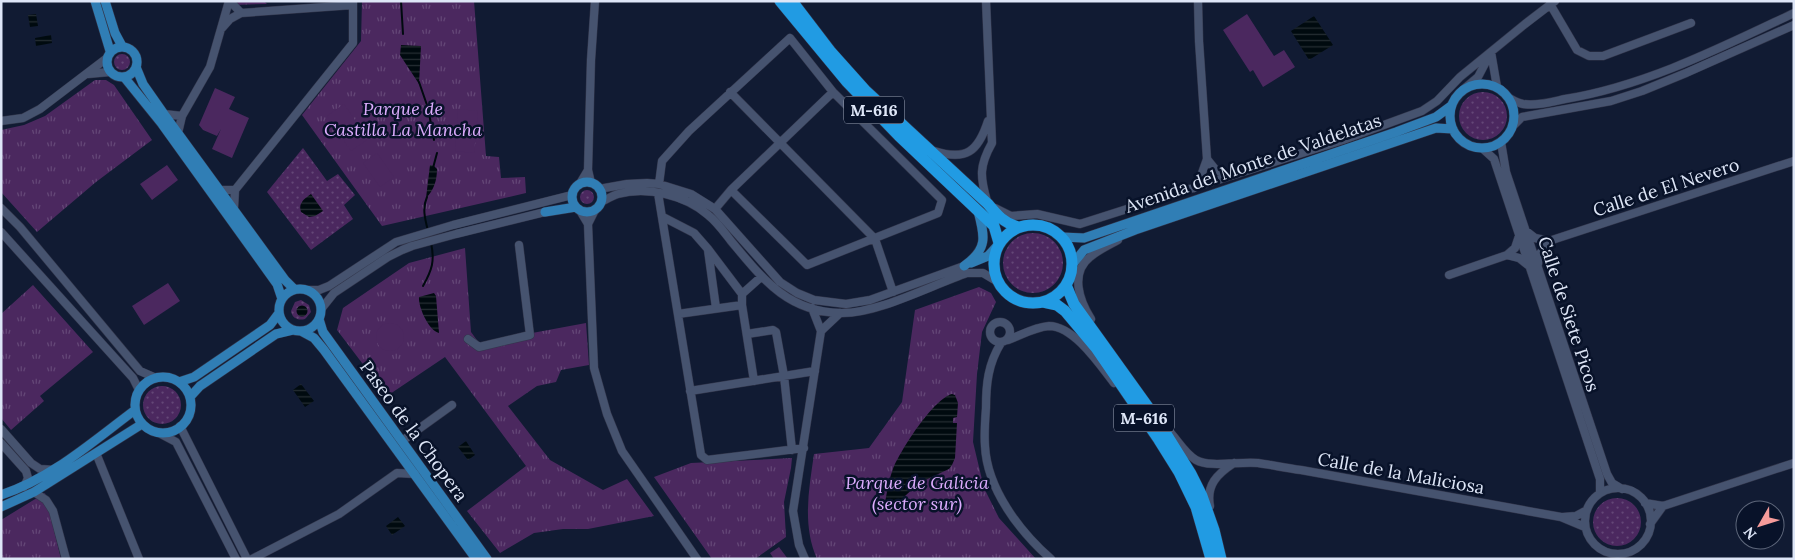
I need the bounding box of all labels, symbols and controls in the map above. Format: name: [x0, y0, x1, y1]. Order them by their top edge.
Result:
road number: M-616: [844, 96, 904, 124]
park label: Parque de Castilla La Mancha: [324, 97, 482, 141]
street label: Avenida del Monte de Valdelatas: [1121, 108, 1384, 218]
street label: Calle de El Nevero: [1590, 153, 1742, 221]
street label: Calle de Siete Picos: [1533, 233, 1605, 395]
street label: Paseo de la Chopera: [355, 356, 473, 506]
road number: M-616: [1114, 404, 1174, 432]
street label: Calle de la Maliciosa: [1316, 447, 1486, 499]
park label: Parque de Galicia (sector sur): [845, 471, 989, 515]
north arrow: [1735, 500, 1785, 550]
text: N: [1739, 523, 1760, 543]

